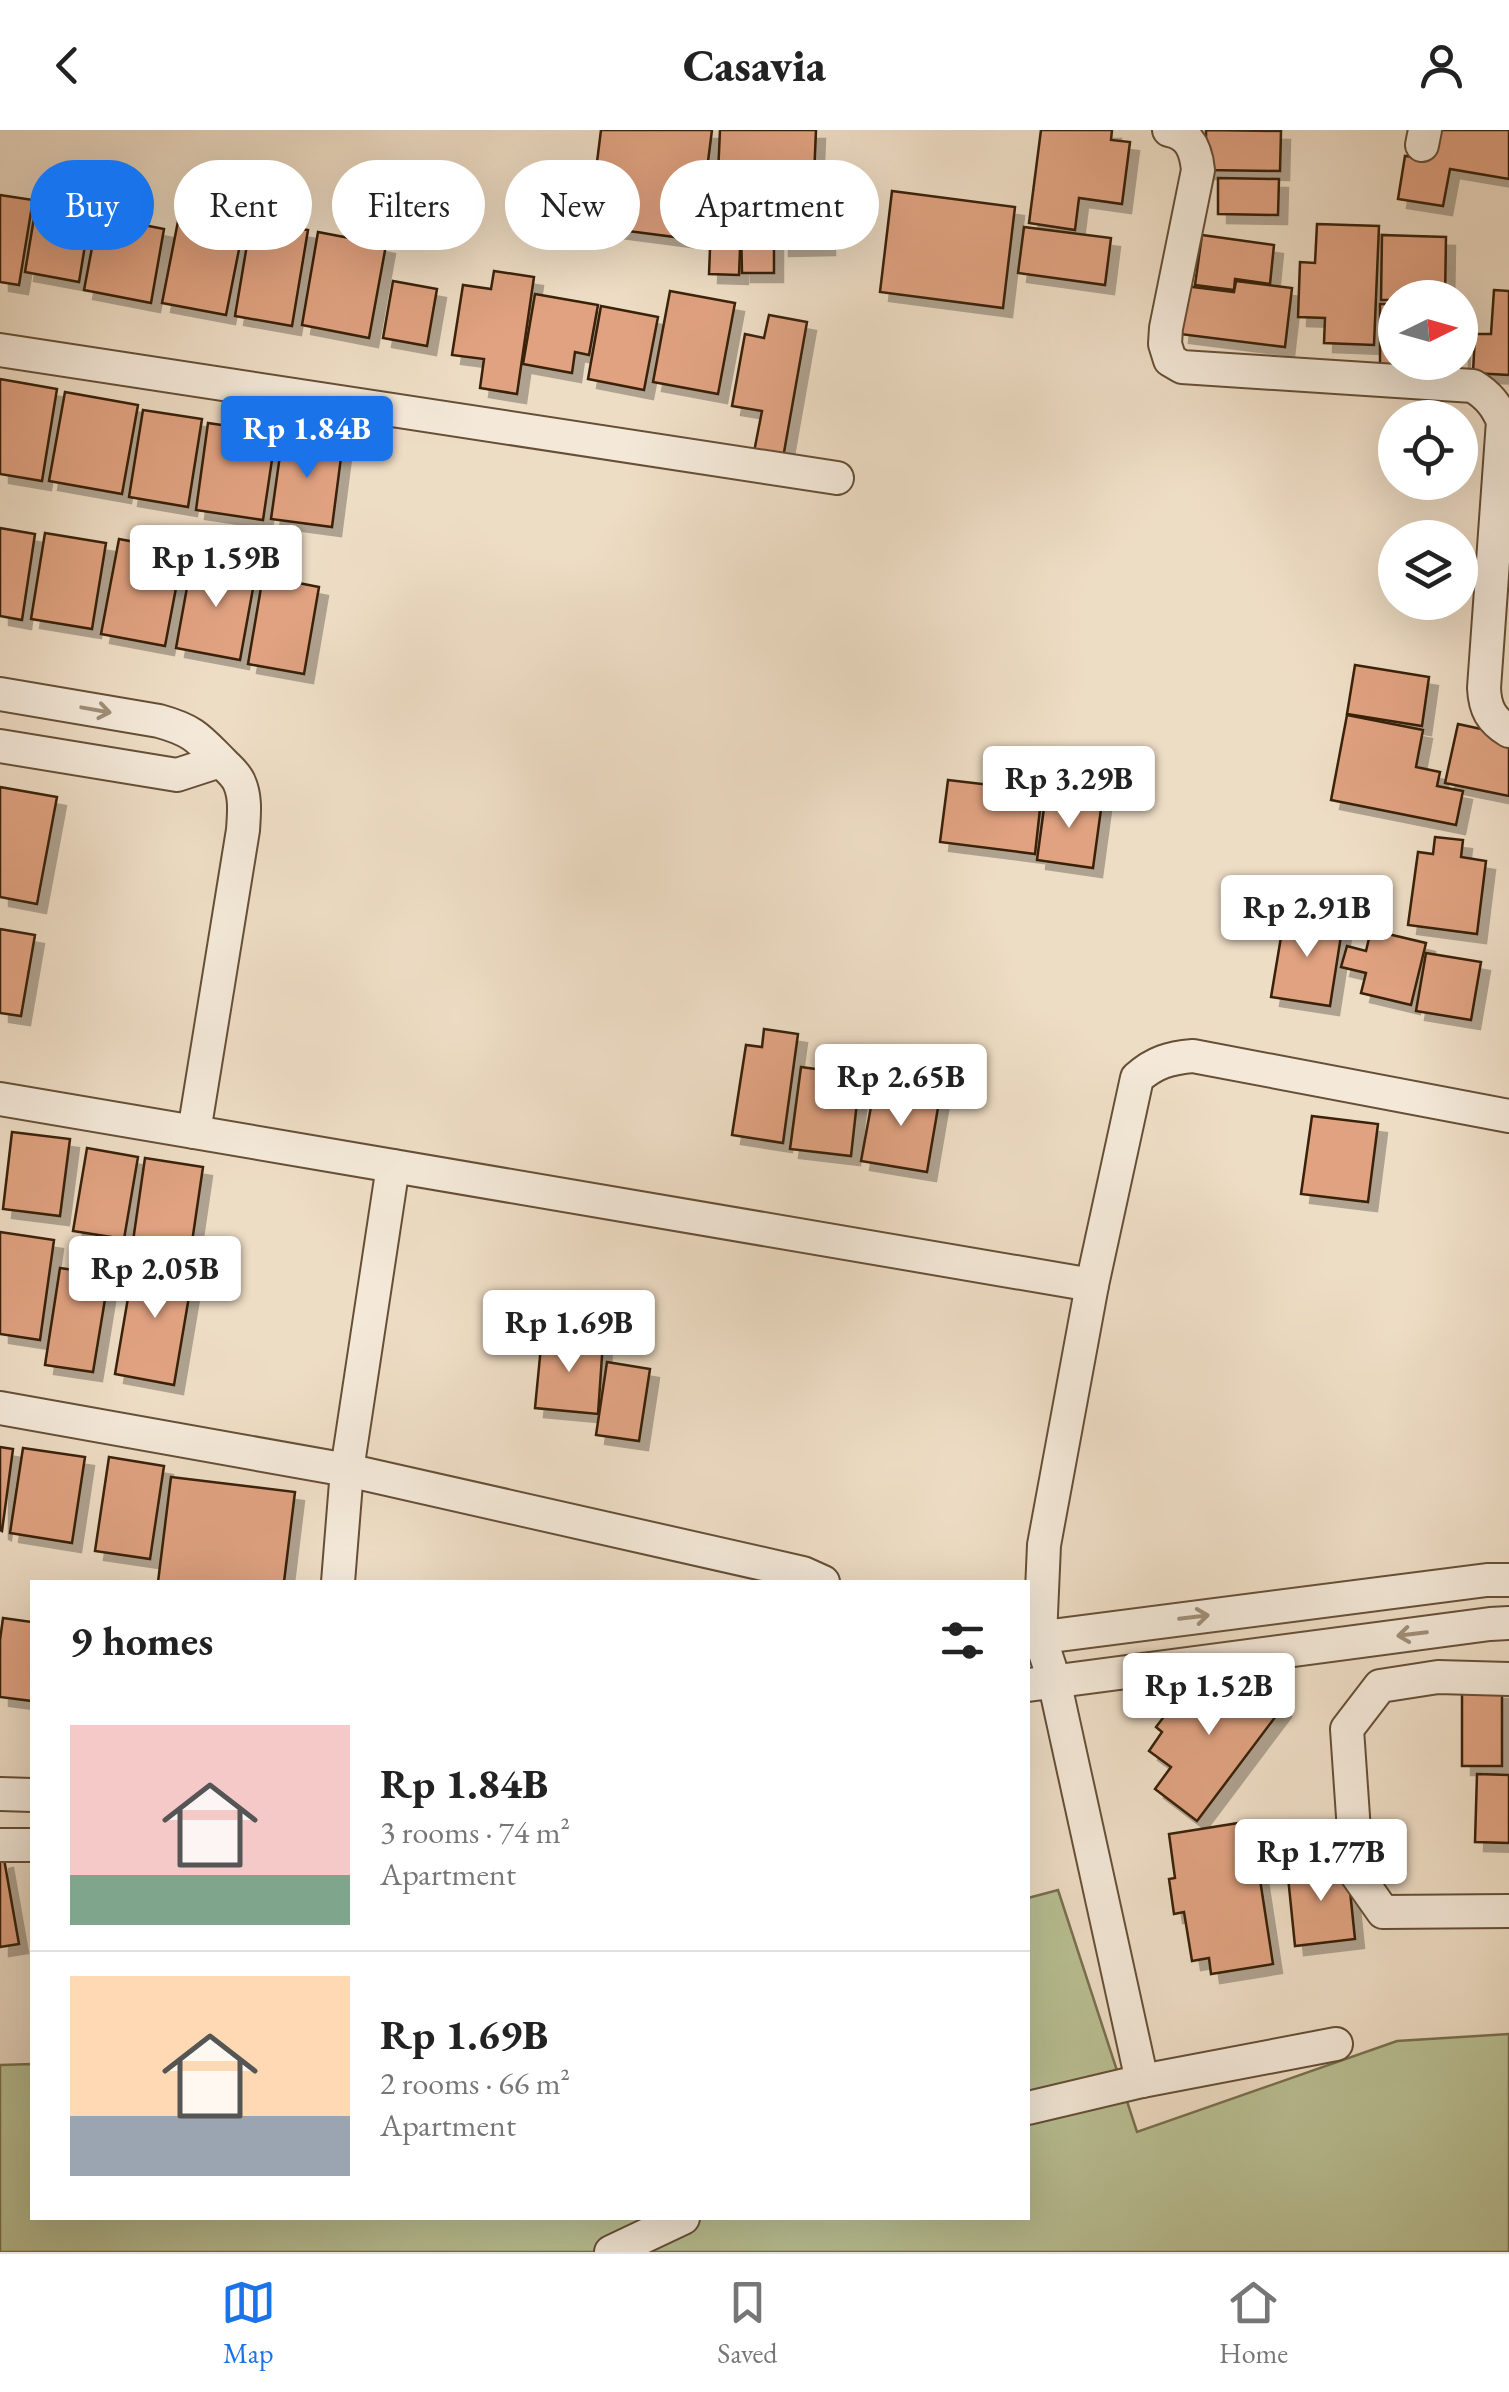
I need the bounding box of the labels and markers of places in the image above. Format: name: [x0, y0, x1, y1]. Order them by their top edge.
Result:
pin: Rp 1.84B: [204, 396, 410, 481]
pin: Rp 1.59B: [113, 525, 319, 610]
pin: Rp 3.29B: [966, 746, 1172, 831]
pin: Rp 2.91B: [1204, 875, 1410, 960]
pin: Rp 2.65B: [798, 1044, 1004, 1129]
pin: Rp 2.05B: [52, 1236, 258, 1321]
pin: Rp 1.69B: [466, 1290, 672, 1375]
pin: Rp 1.52B: [1106, 1653, 1312, 1738]
pin: Rp 1.77B: [1218, 1819, 1424, 1904]

